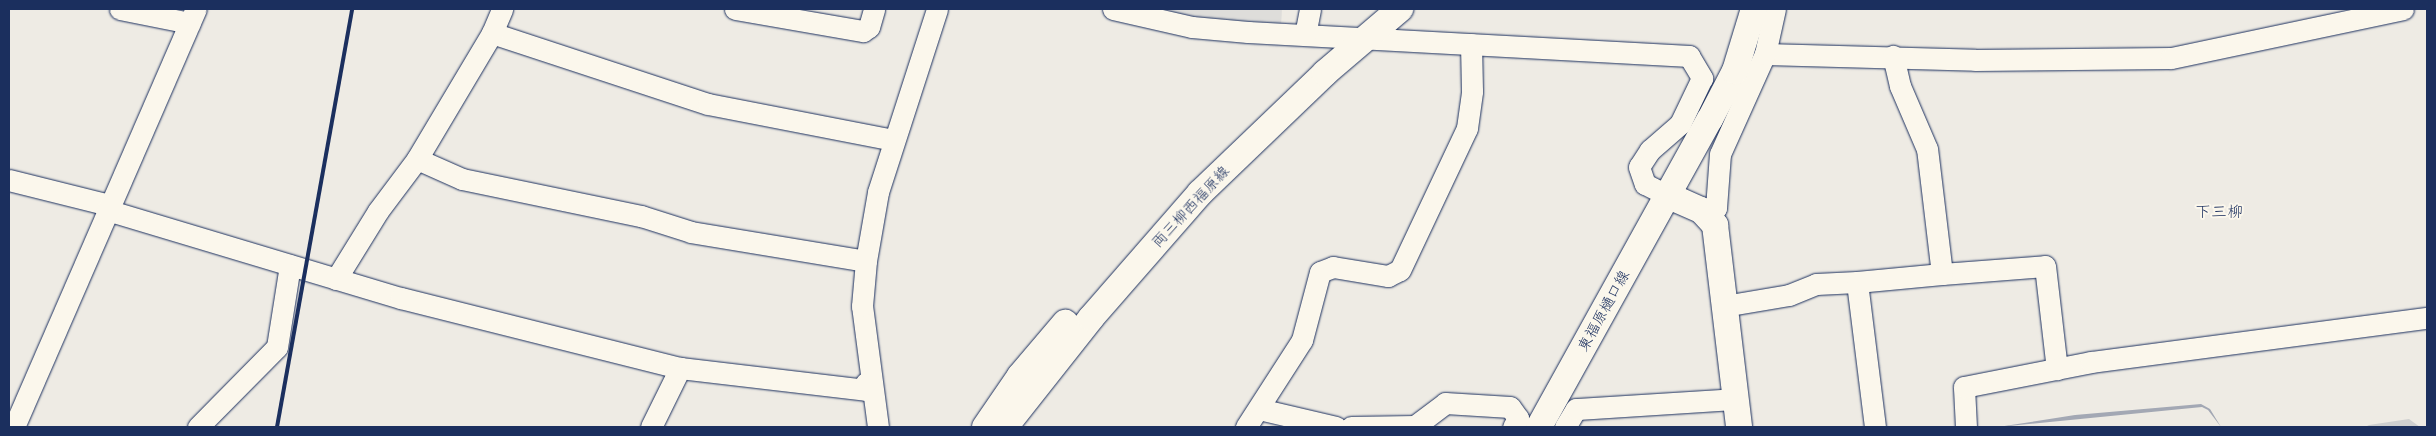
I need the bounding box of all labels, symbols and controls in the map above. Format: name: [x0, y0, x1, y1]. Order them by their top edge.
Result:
street label: 両三柳西福原線: [1149, 162, 1233, 252]
district label: 下三柳: [2195, 202, 2243, 222]
street label: 東福原樋口線: [1574, 267, 1634, 355]

